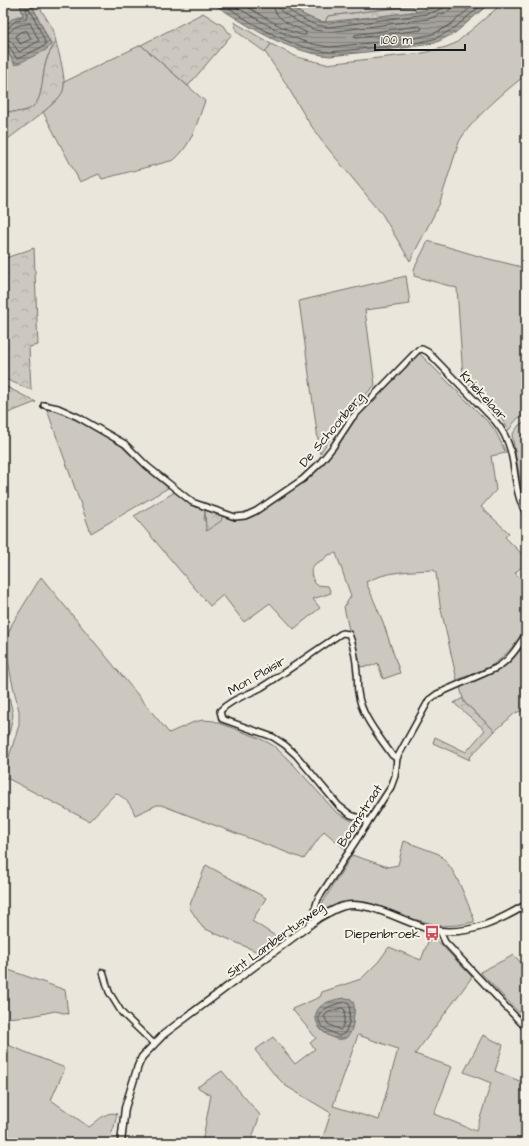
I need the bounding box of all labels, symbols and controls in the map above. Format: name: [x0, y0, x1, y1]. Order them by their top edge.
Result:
scale bar: [375, 26, 465, 52]
text: 100 m: [381, 32, 412, 49]
street label: Kriekelaar: [456, 367, 511, 424]
street label: De Schoonberg: [295, 388, 370, 472]
street label: Mon Plaisir: [224, 652, 289, 700]
street label: Boomstraat: [333, 780, 387, 850]
street label: Sint Lambertusweg: [223, 898, 329, 982]
bus stop icon: Diepenbroek: [423, 924, 441, 942]
place label: Diepenbroek: [345, 925, 420, 943]

